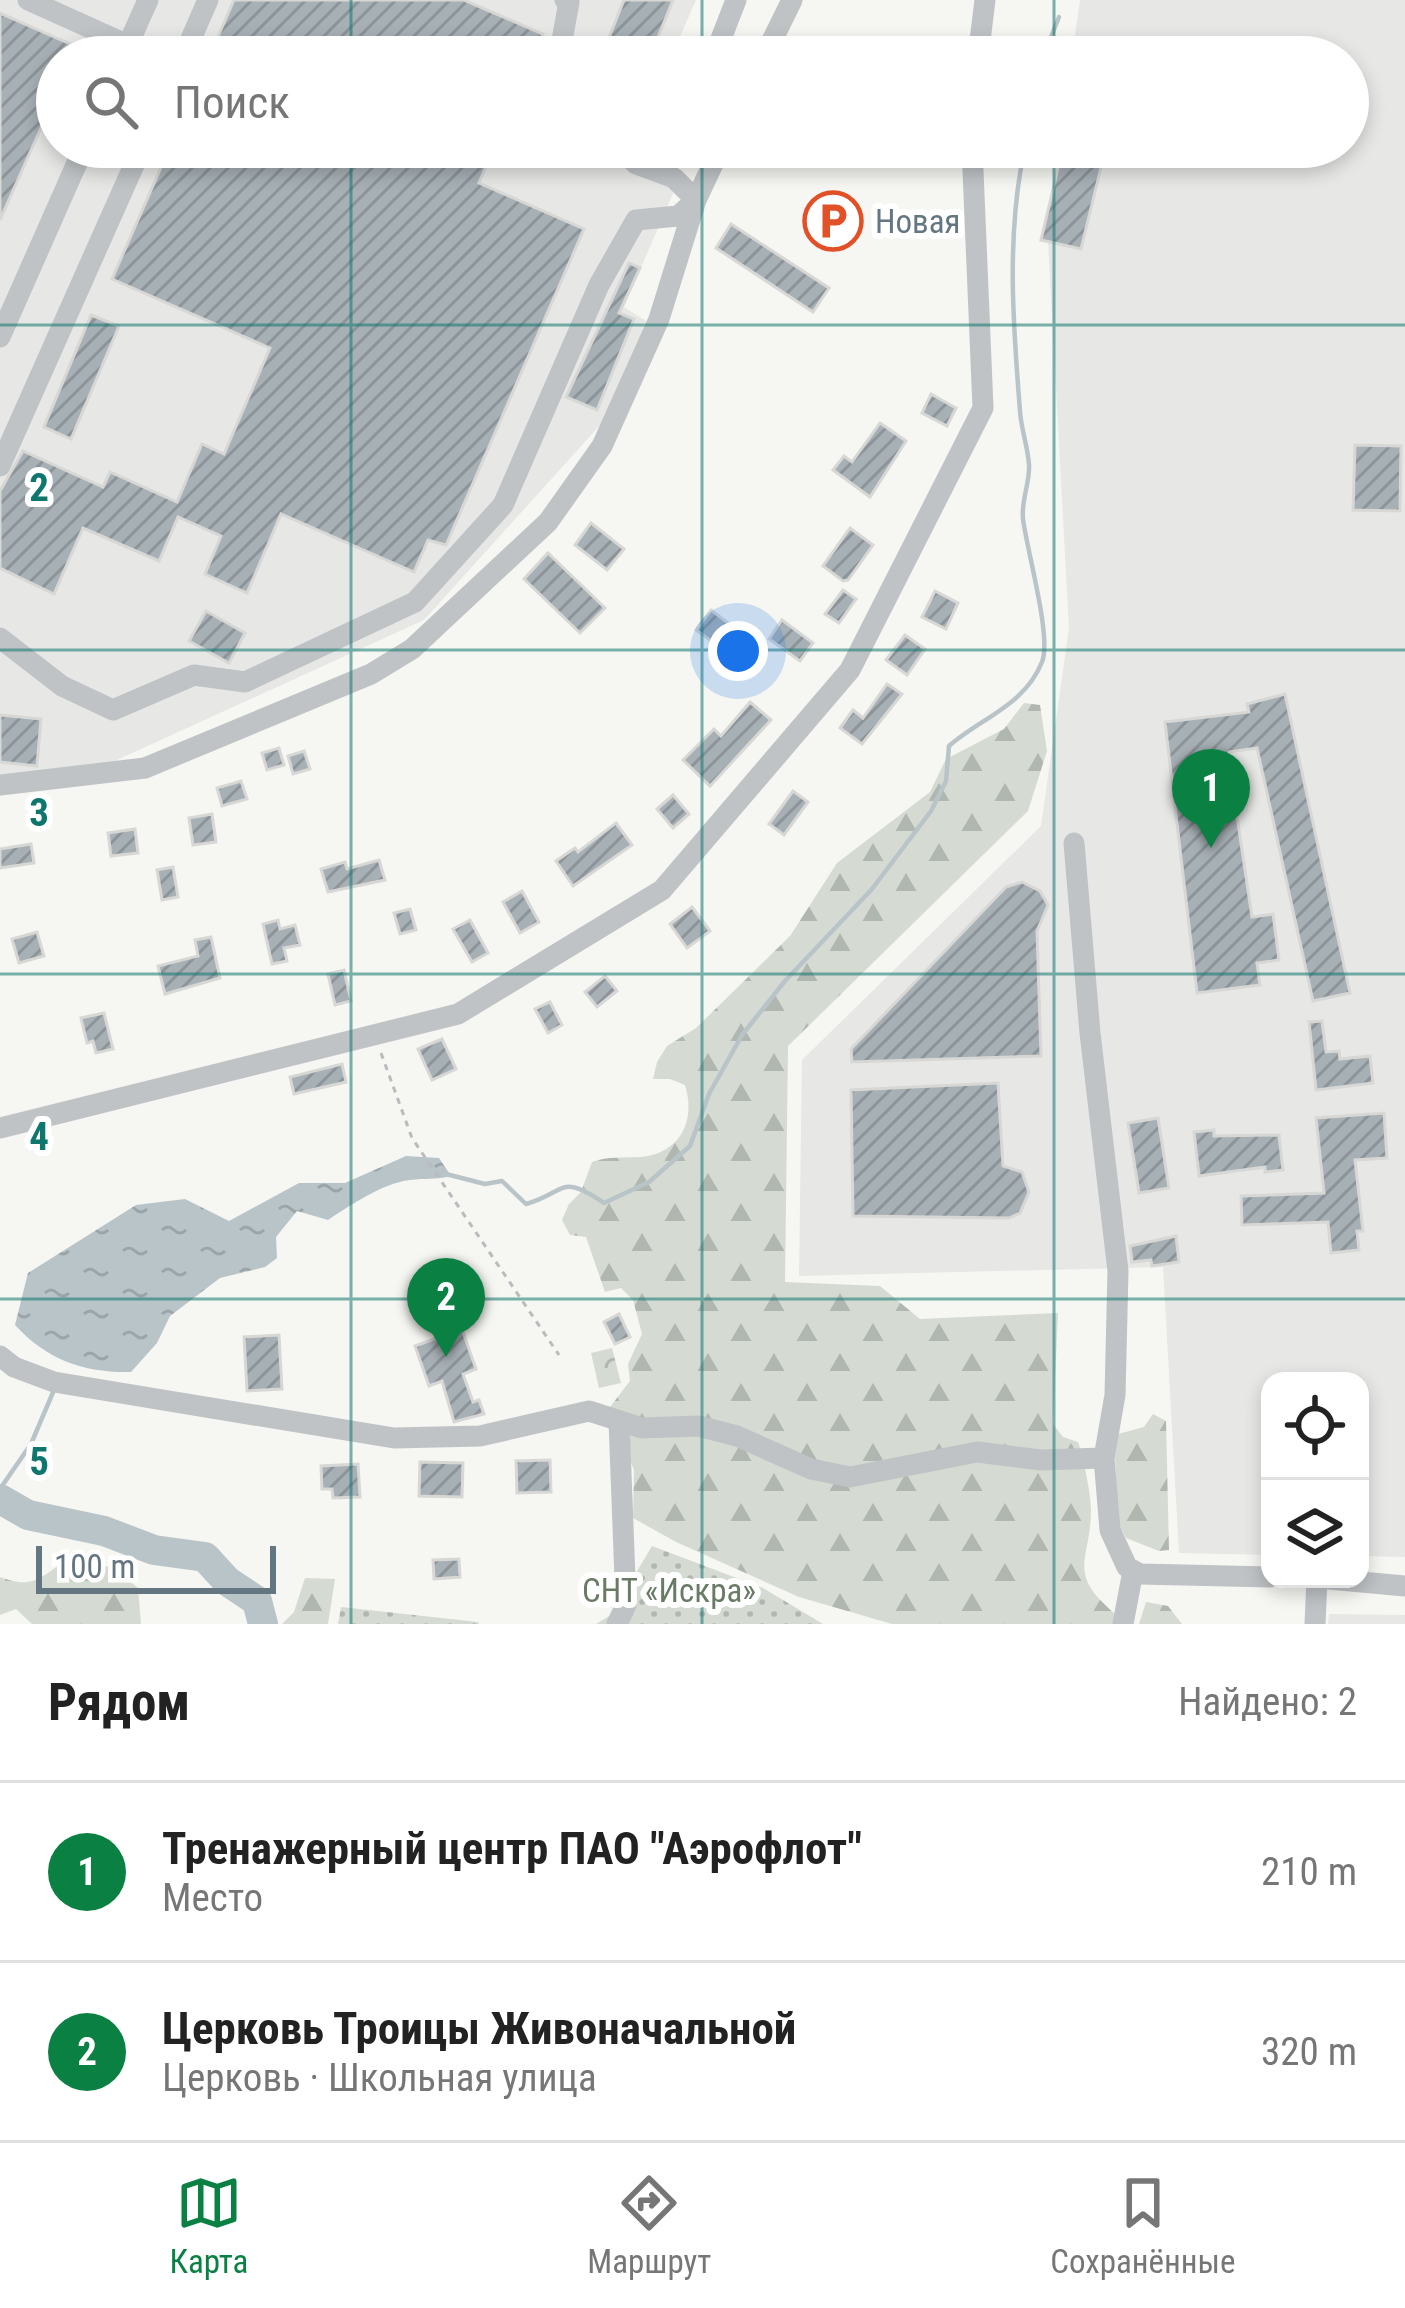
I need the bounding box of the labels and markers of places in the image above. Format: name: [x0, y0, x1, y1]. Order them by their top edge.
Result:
parking icon: Новая: [802, 190, 864, 252]
place label: Новая: [875, 202, 960, 241]
pin: 1: [1172, 749, 1250, 848]
pin: 2: [407, 1258, 485, 1357]

